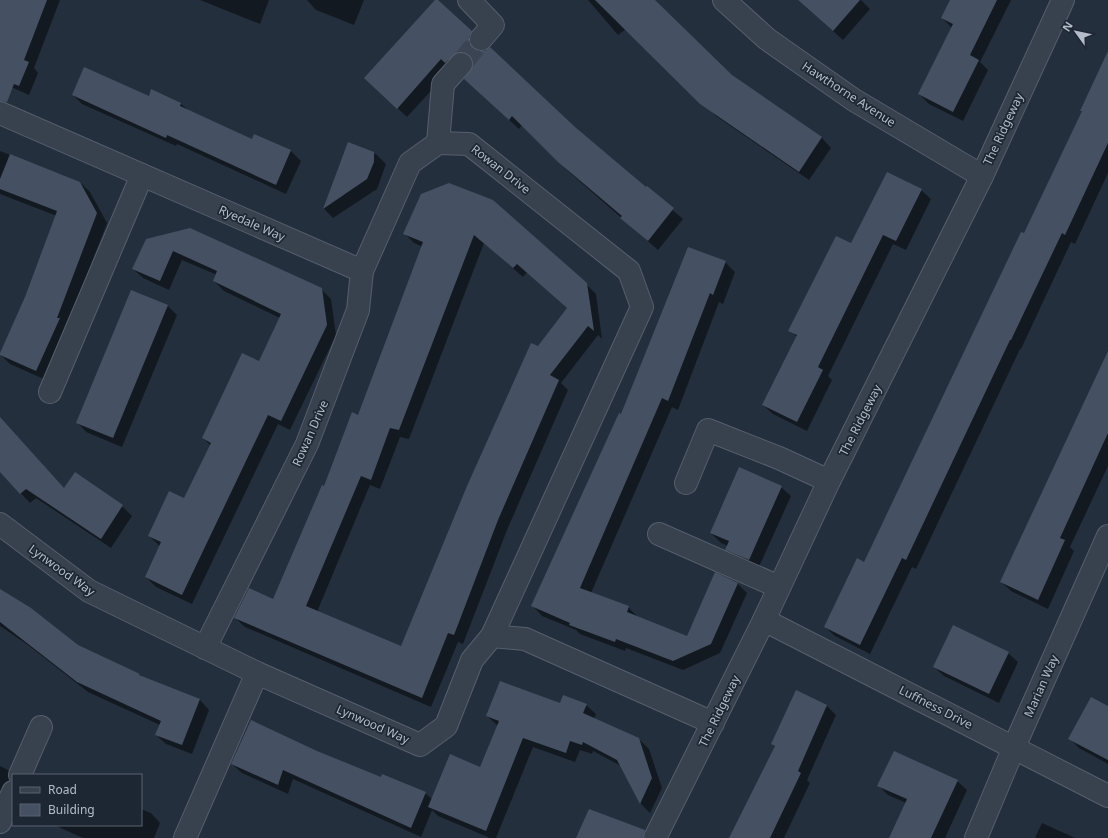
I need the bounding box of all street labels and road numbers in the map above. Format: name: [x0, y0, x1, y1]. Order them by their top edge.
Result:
street label: Hawthorne Avenue: [799, 57, 899, 131]
street label: The Ridgeway: [979, 89, 1028, 168]
street label: Rowan Drive: [468, 140, 534, 198]
street label: Ryedale Way: [216, 201, 289, 246]
street label: The Ridgeway: [835, 381, 886, 459]
street label: Rowan Drive: [288, 397, 332, 469]
street label: Lynwood Way: [25, 540, 99, 600]
street label: Marian Way: [1020, 651, 1063, 720]
street label: The Ridgeway: [694, 671, 744, 750]
street label: Luffness Drive: [896, 681, 976, 733]
street label: Lynwood Way: [334, 700, 413, 748]

